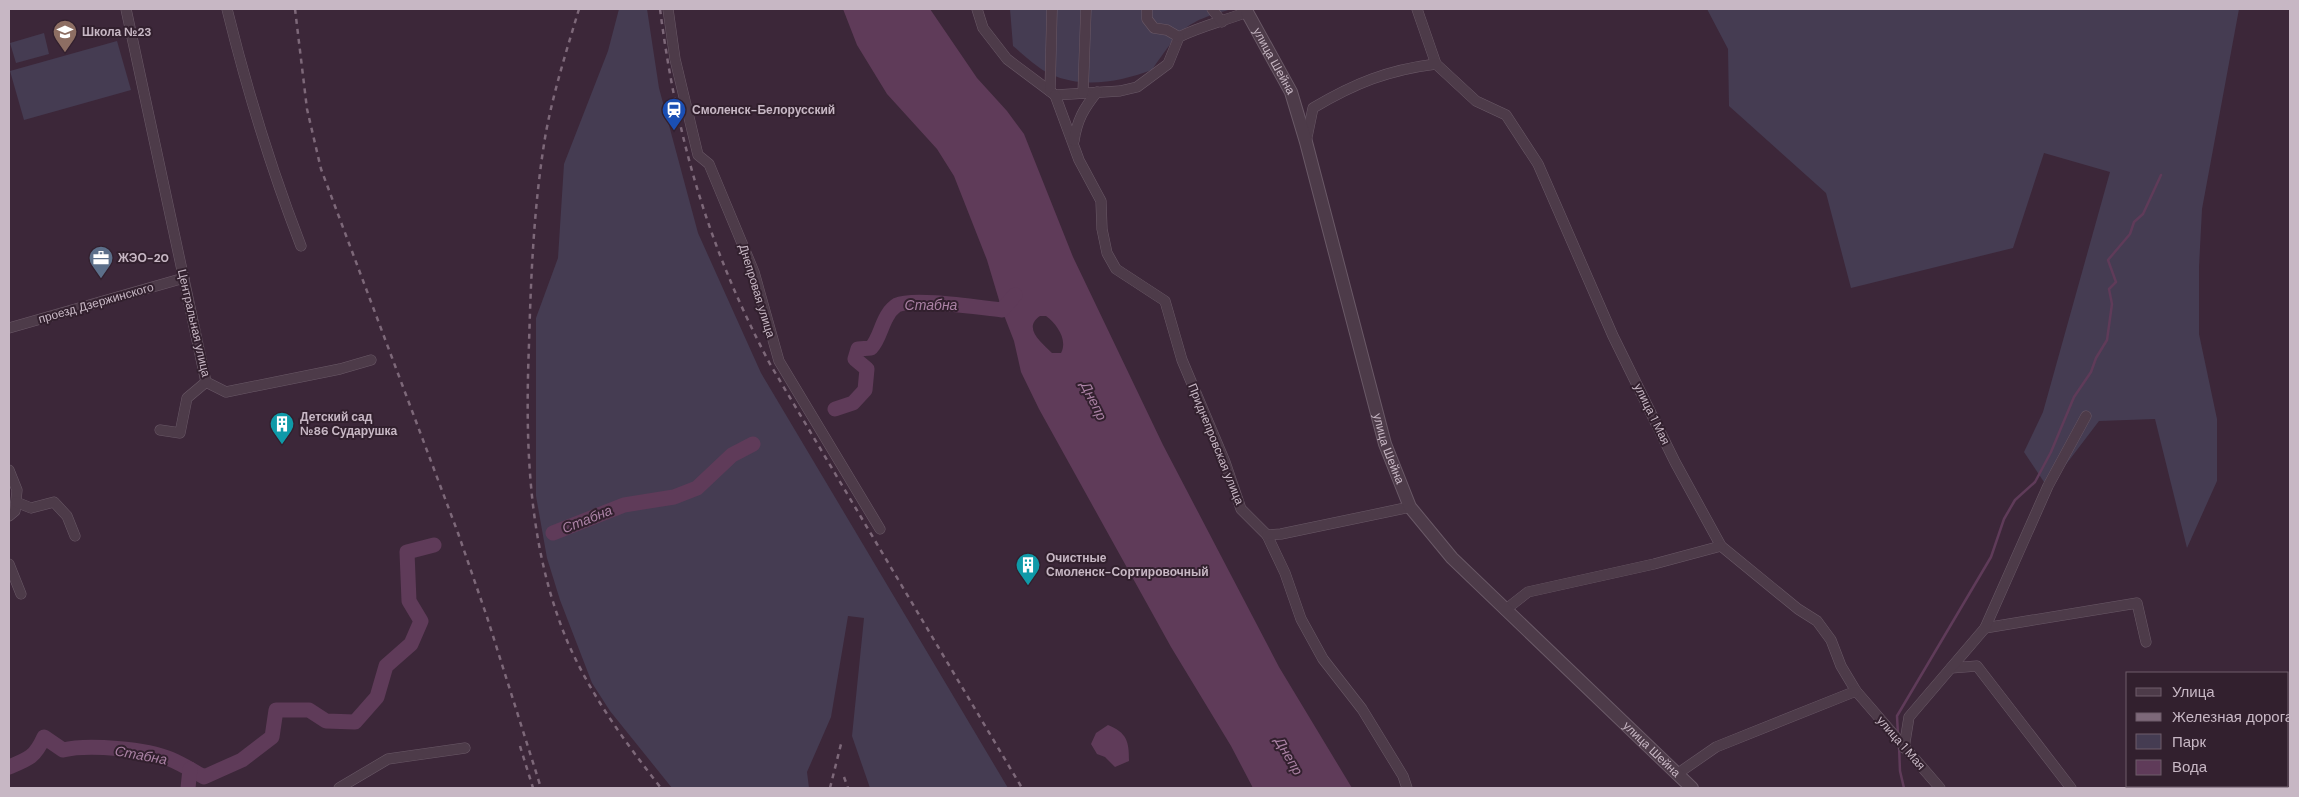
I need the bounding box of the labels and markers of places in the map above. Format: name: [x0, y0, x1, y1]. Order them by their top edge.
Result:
school or university icon: Школа №23: [52, 19, 78, 53]
place label: Школа №23: [82, 24, 152, 40]
station icon: Смоленск-Белорусский: [661, 97, 687, 131]
place label: Смоленск-Белорусский: [692, 102, 835, 118]
office icon: ЖЭО-20: [88, 245, 114, 279]
place label: ЖЭО-20: [117, 250, 169, 266]
place label: Детский сад №86 Сударушка: [300, 409, 398, 439]
building icon: Детский сад №86 Сударушка: [269, 411, 295, 445]
place label: Очистные Смоленск-Сортировочный: [1046, 550, 1209, 580]
building icon: Очистные Смоленск-Сортировочный: [1015, 552, 1041, 586]

